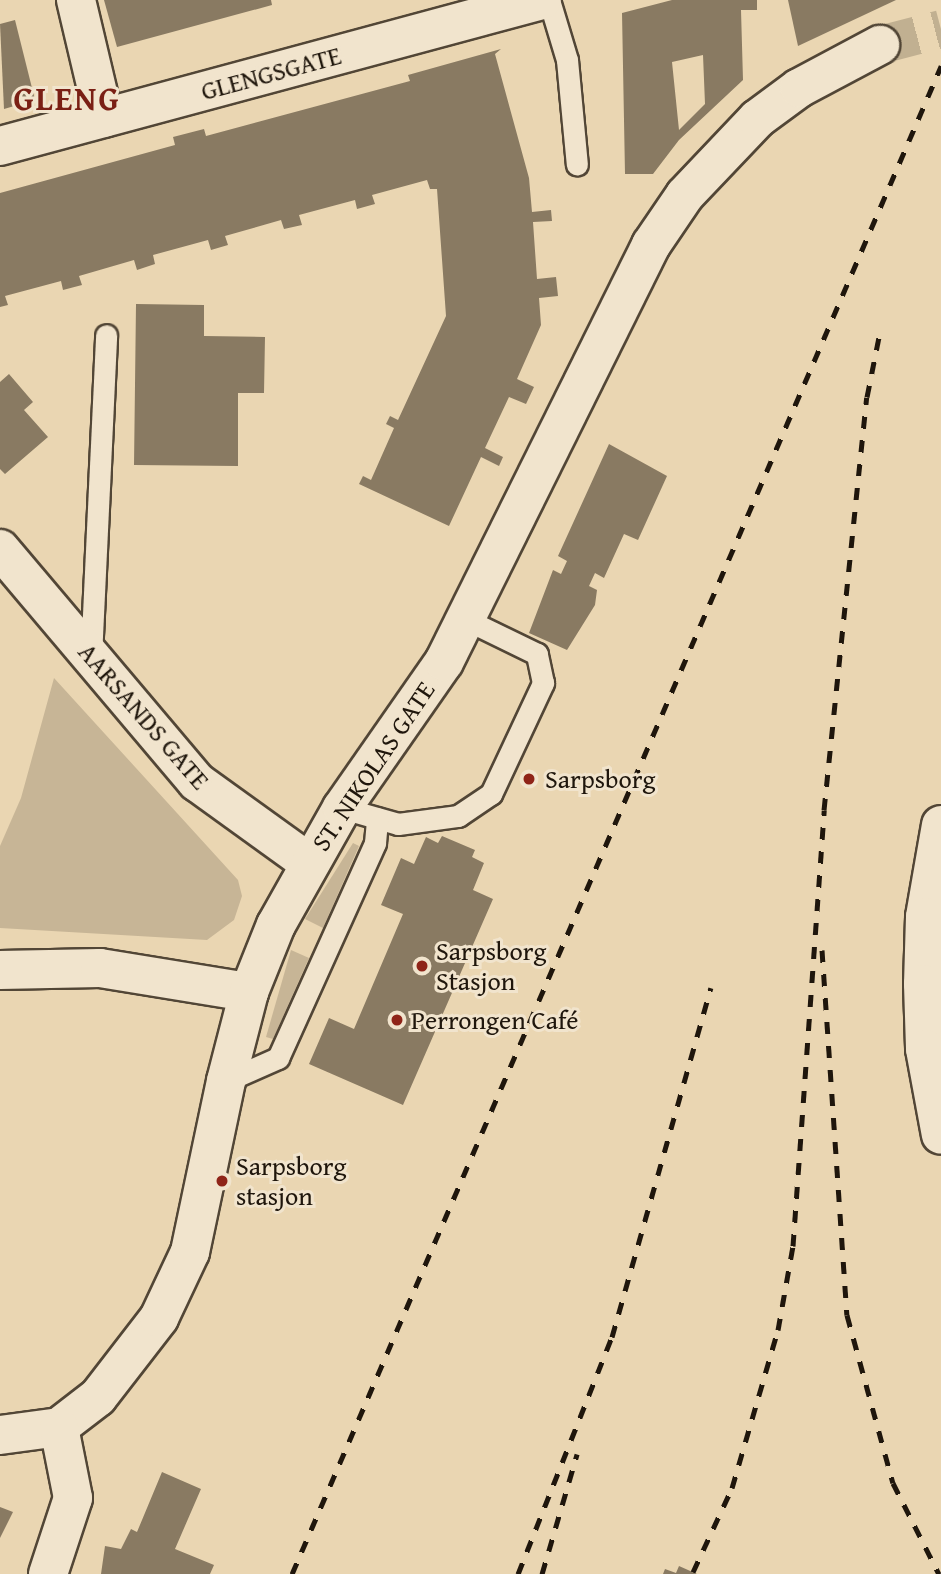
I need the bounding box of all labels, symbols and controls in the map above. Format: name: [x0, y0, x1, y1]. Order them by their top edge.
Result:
street label: GLENGSGATE: [198, 39, 344, 107]
district label: GLENG: [14, 79, 120, 119]
street label: AARSANDS GATE: [72, 636, 216, 796]
street label: ST. NIKOLAS GATE: [305, 675, 441, 857]
place label: Sarpsborg: [545, 763, 655, 795]
marker: Sarpsborg: [519, 769, 539, 789]
place label: Sarpsborg Stasjon: [436, 935, 546, 996]
marker: Sarpsborg Stasjon: [414, 958, 430, 974]
place label: Perrongen Café: [411, 1004, 579, 1036]
marker: Perrongen Café: [389, 1012, 405, 1028]
place label: Sarpsborg stasjon: [236, 1150, 346, 1212]
marker: Sarpsborg stasjon: [214, 1173, 230, 1189]

